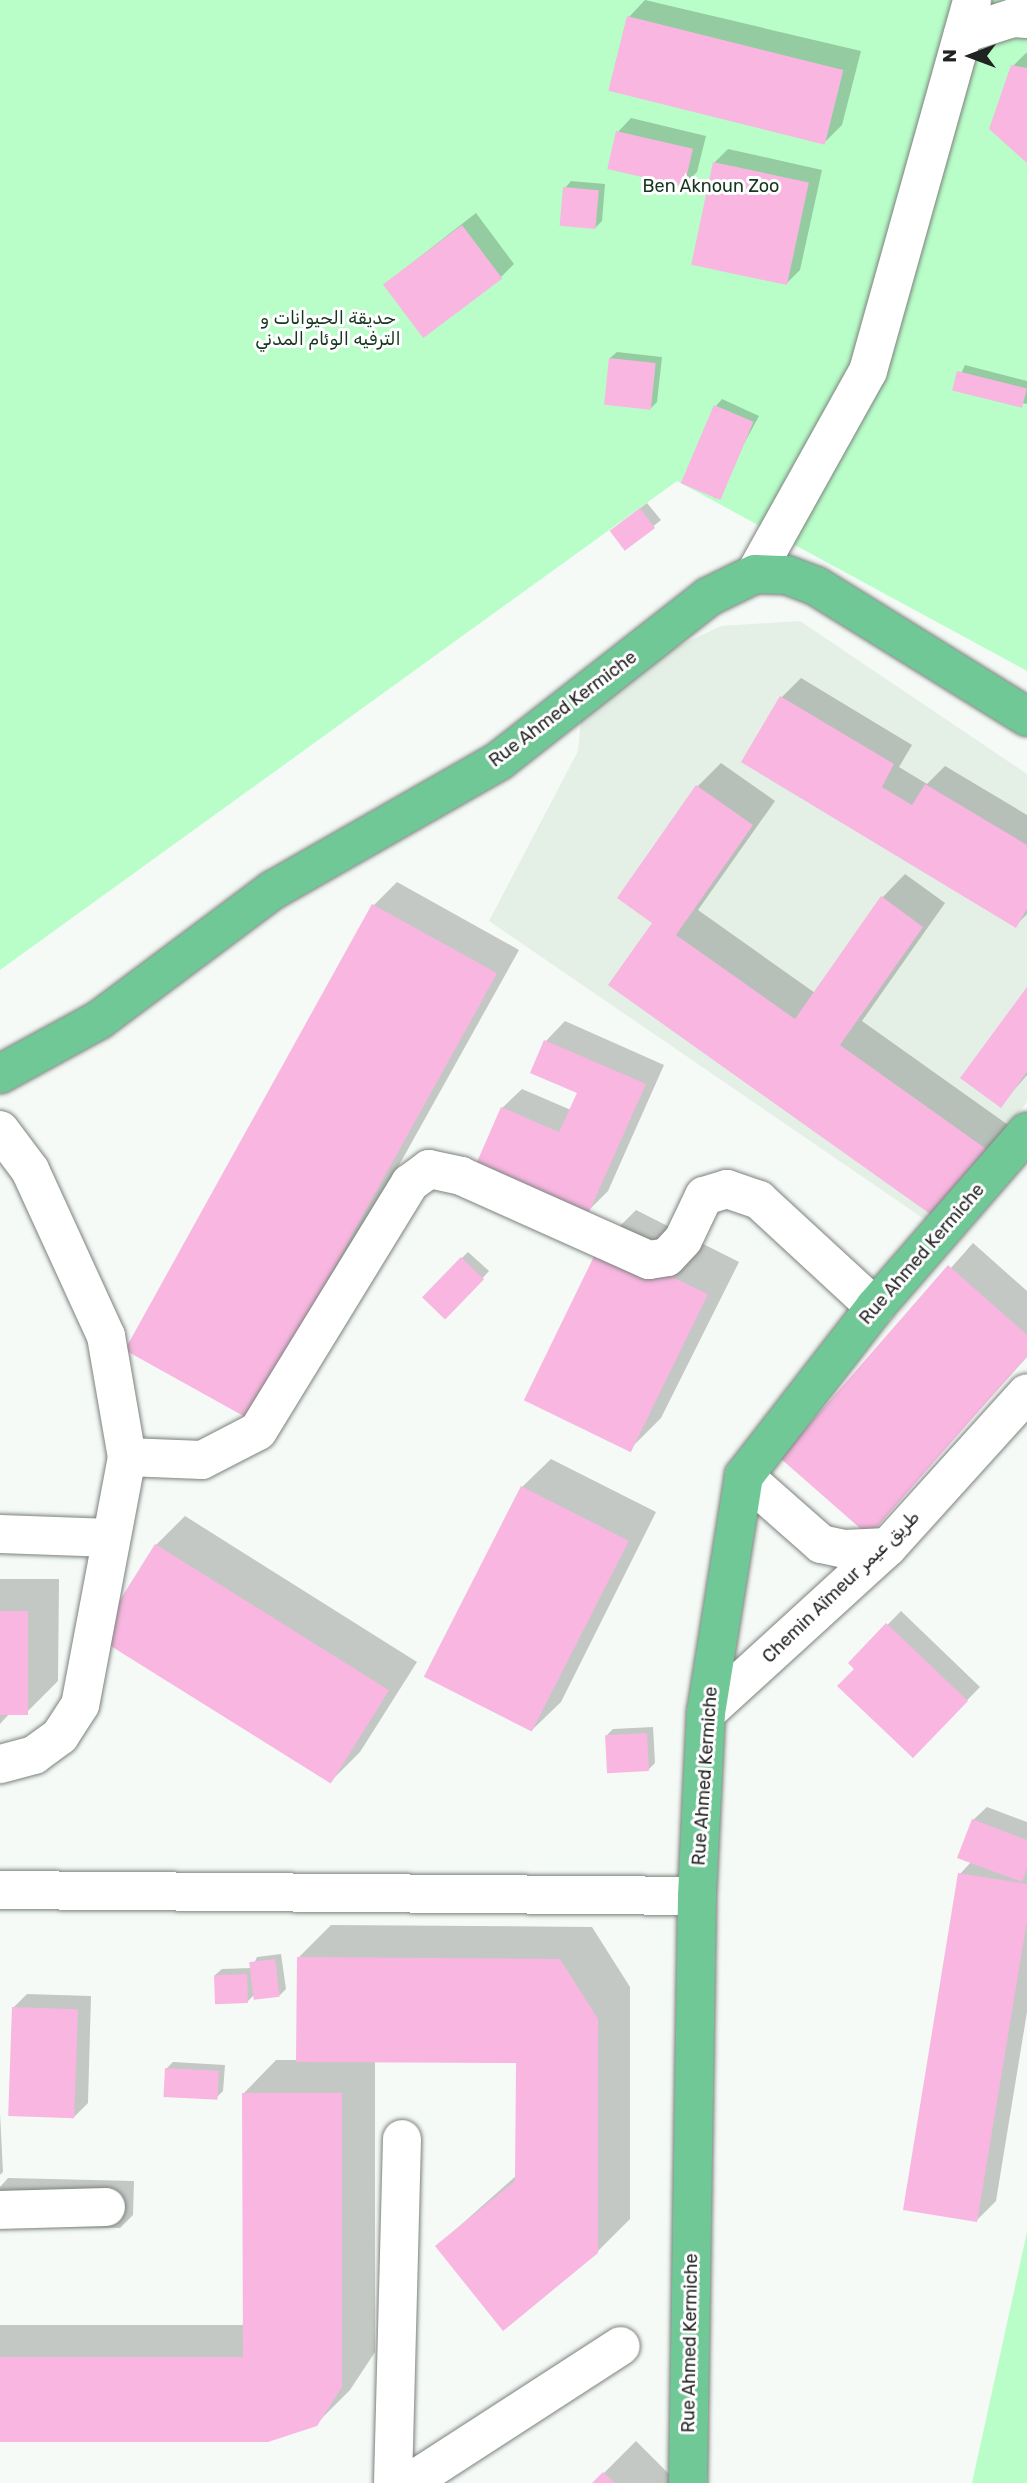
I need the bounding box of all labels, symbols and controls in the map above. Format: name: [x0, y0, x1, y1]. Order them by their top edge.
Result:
north arrow: [936, 21, 1006, 91]
text: N: [938, 49, 961, 63]
park label: Ben Aknoun Zoo: [642, 175, 780, 197]
park label: حديقة الحيوانات و الترفيه الوئام المدني: [255, 308, 401, 350]
street label: Rue Ahmed Kermiche: [485, 646, 641, 772]
street label: Rue Ahmed Kermiche: [855, 1179, 989, 1329]
street label: Chemin Aïmeur طريق عيمر: [758, 1506, 924, 1668]
street label: Rue Ahmed Kermiche: [688, 1686, 722, 1866]
street label: Rue Ahmed Kermiche: [678, 2253, 702, 2433]

